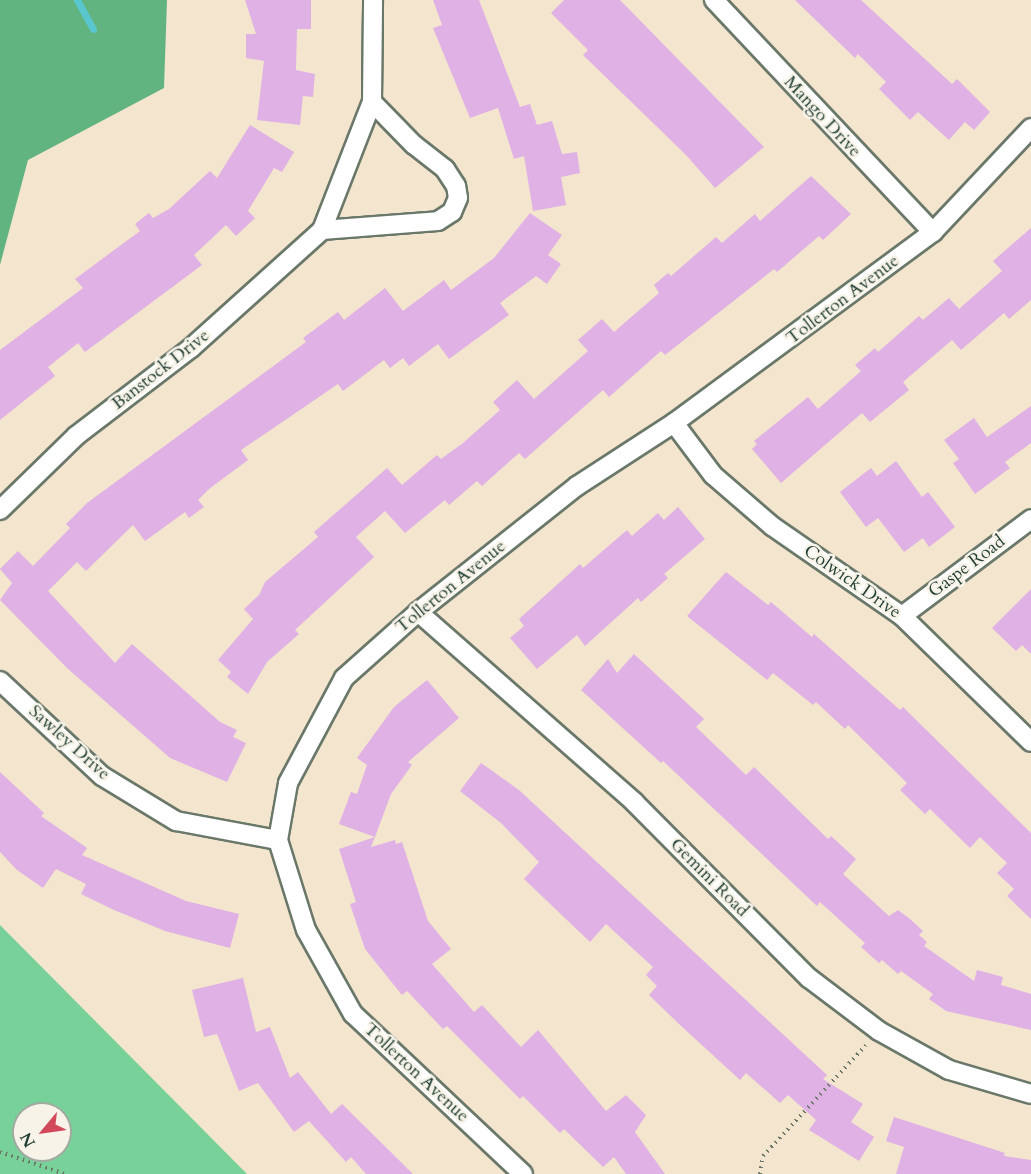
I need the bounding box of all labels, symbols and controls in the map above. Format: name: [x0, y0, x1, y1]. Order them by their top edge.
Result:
street label: Mango Drive: [779, 72, 865, 162]
street label: Tollerton Avenue: [782, 251, 904, 349]
street label: Banstock Drive: [108, 325, 214, 415]
street label: Gaspe Road: [924, 531, 1010, 603]
street label: Tollerton Avenue: [391, 536, 511, 638]
street label: Colwick Drive: [799, 541, 905, 623]
street label: Sawley Drive: [24, 701, 114, 785]
street label: Gemini Road: [665, 834, 753, 922]
street label: Tollerton Avenue: [359, 1019, 473, 1127]
north arrow: [12, 1102, 72, 1162]
text: N: [15, 1128, 41, 1151]

